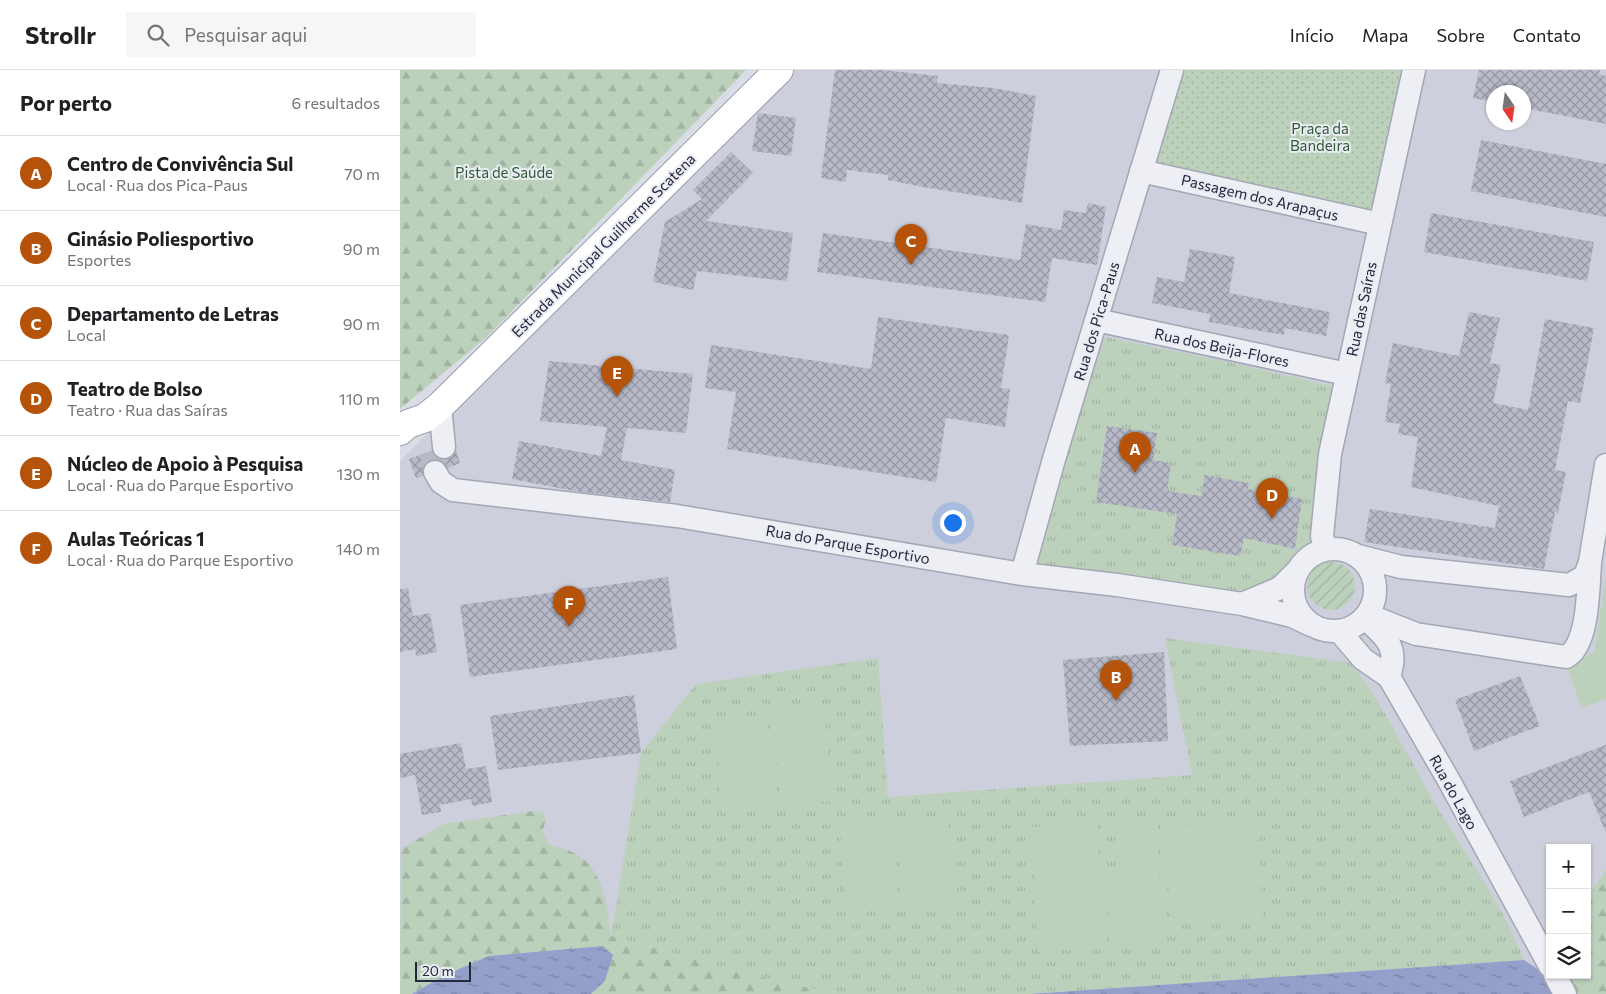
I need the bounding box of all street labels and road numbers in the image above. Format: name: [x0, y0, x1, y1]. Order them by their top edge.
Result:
street label: Estrada Municipal Guilherme Scatena: [507, 149, 699, 341]
street label: Passagem dos Arapaçus: [1179, 170, 1341, 224]
street label: Rua dos Pica-Paus: [1069, 259, 1123, 383]
street label: Rua das Saíras: [1342, 260, 1380, 358]
street label: Rua dos Beija-Flores: [1153, 324, 1291, 370]
street label: Rua do Parque Esportivo: [765, 521, 932, 567]
street label: Rua do Lago: [1426, 751, 1482, 833]

